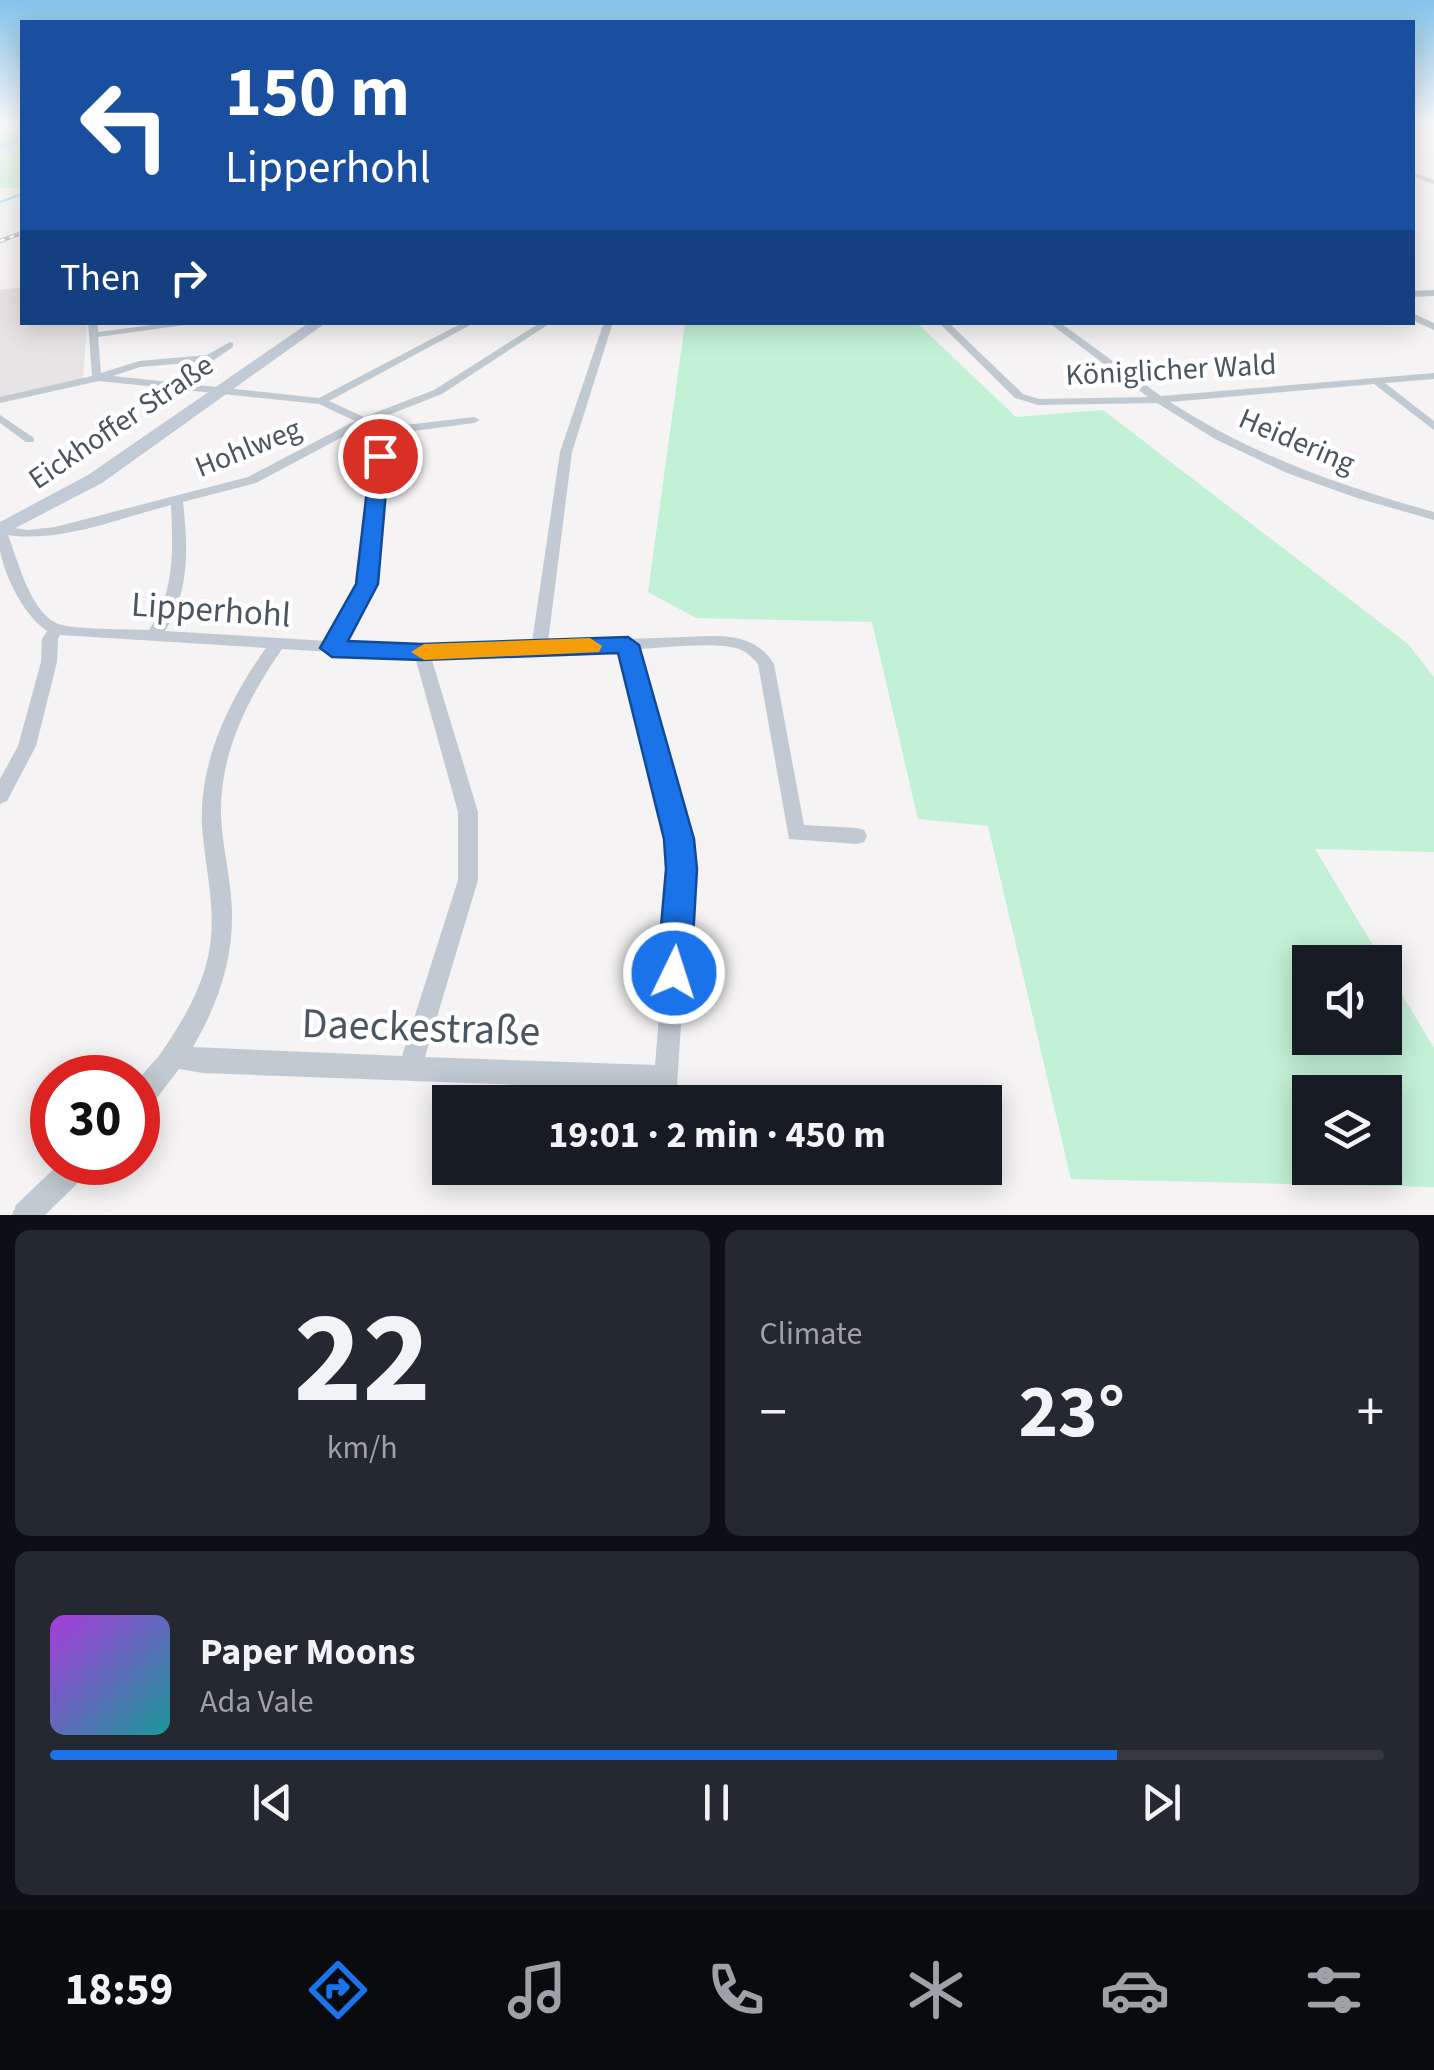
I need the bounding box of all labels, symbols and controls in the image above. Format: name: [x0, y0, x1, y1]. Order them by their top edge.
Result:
text: 150 m: [225, 43, 410, 143]
icon: left: [60, 60, 190, 190]
text: Lipperhohl: [225, 136, 431, 200]
icon: right: [161, 250, 216, 305]
text: Then: [60, 251, 141, 305]
street label: Königlicher Wald: [1064, 343, 1278, 397]
street label: Eickhoffer Straße: [20, 344, 222, 500]
street label: Heidering: [1232, 397, 1362, 485]
street label: Hohlweg: [189, 407, 307, 489]
pin: [338, 414, 423, 499]
icon: arrive: [353, 429, 408, 484]
street label: Lipperhohl: [129, 579, 293, 641]
position arrow: [622, 921, 726, 1025]
map controls: [1292, 945, 1402, 1185]
button: sound: [1292, 945, 1402, 1055]
street label: Daeckestraße: [301, 994, 541, 1062]
speed limit sign: 30: [30, 1055, 160, 1185]
button: layers: [1292, 1075, 1402, 1185]
text: 19:01 · 2 min · 450 m: [548, 1108, 886, 1162]
text: 22: [294, 1267, 431, 1452]
text: Climate: [760, 1311, 862, 1357]
text: 23°: [1018, 1359, 1125, 1466]
text: −: [760, 1374, 787, 1452]
text: +: [1357, 1374, 1384, 1452]
text: km/h: [327, 1425, 398, 1471]
text: Paper Moons: [200, 1625, 415, 1679]
text: Ada Vale: [200, 1679, 314, 1725]
icon: previous: [245, 1775, 300, 1830]
icon: pause: [689, 1775, 744, 1830]
icon: next: [1134, 1775, 1189, 1830]
icon: directions: [303, 1955, 373, 2025]
icon: music: [502, 1955, 572, 2025]
icon: phone: [701, 1955, 771, 2025]
icon: climate: [901, 1955, 971, 2025]
icon: car: [1100, 1955, 1170, 2025]
icon: filters: [1299, 1955, 1369, 2025]
text: 18:59: [65, 1958, 173, 2022]

